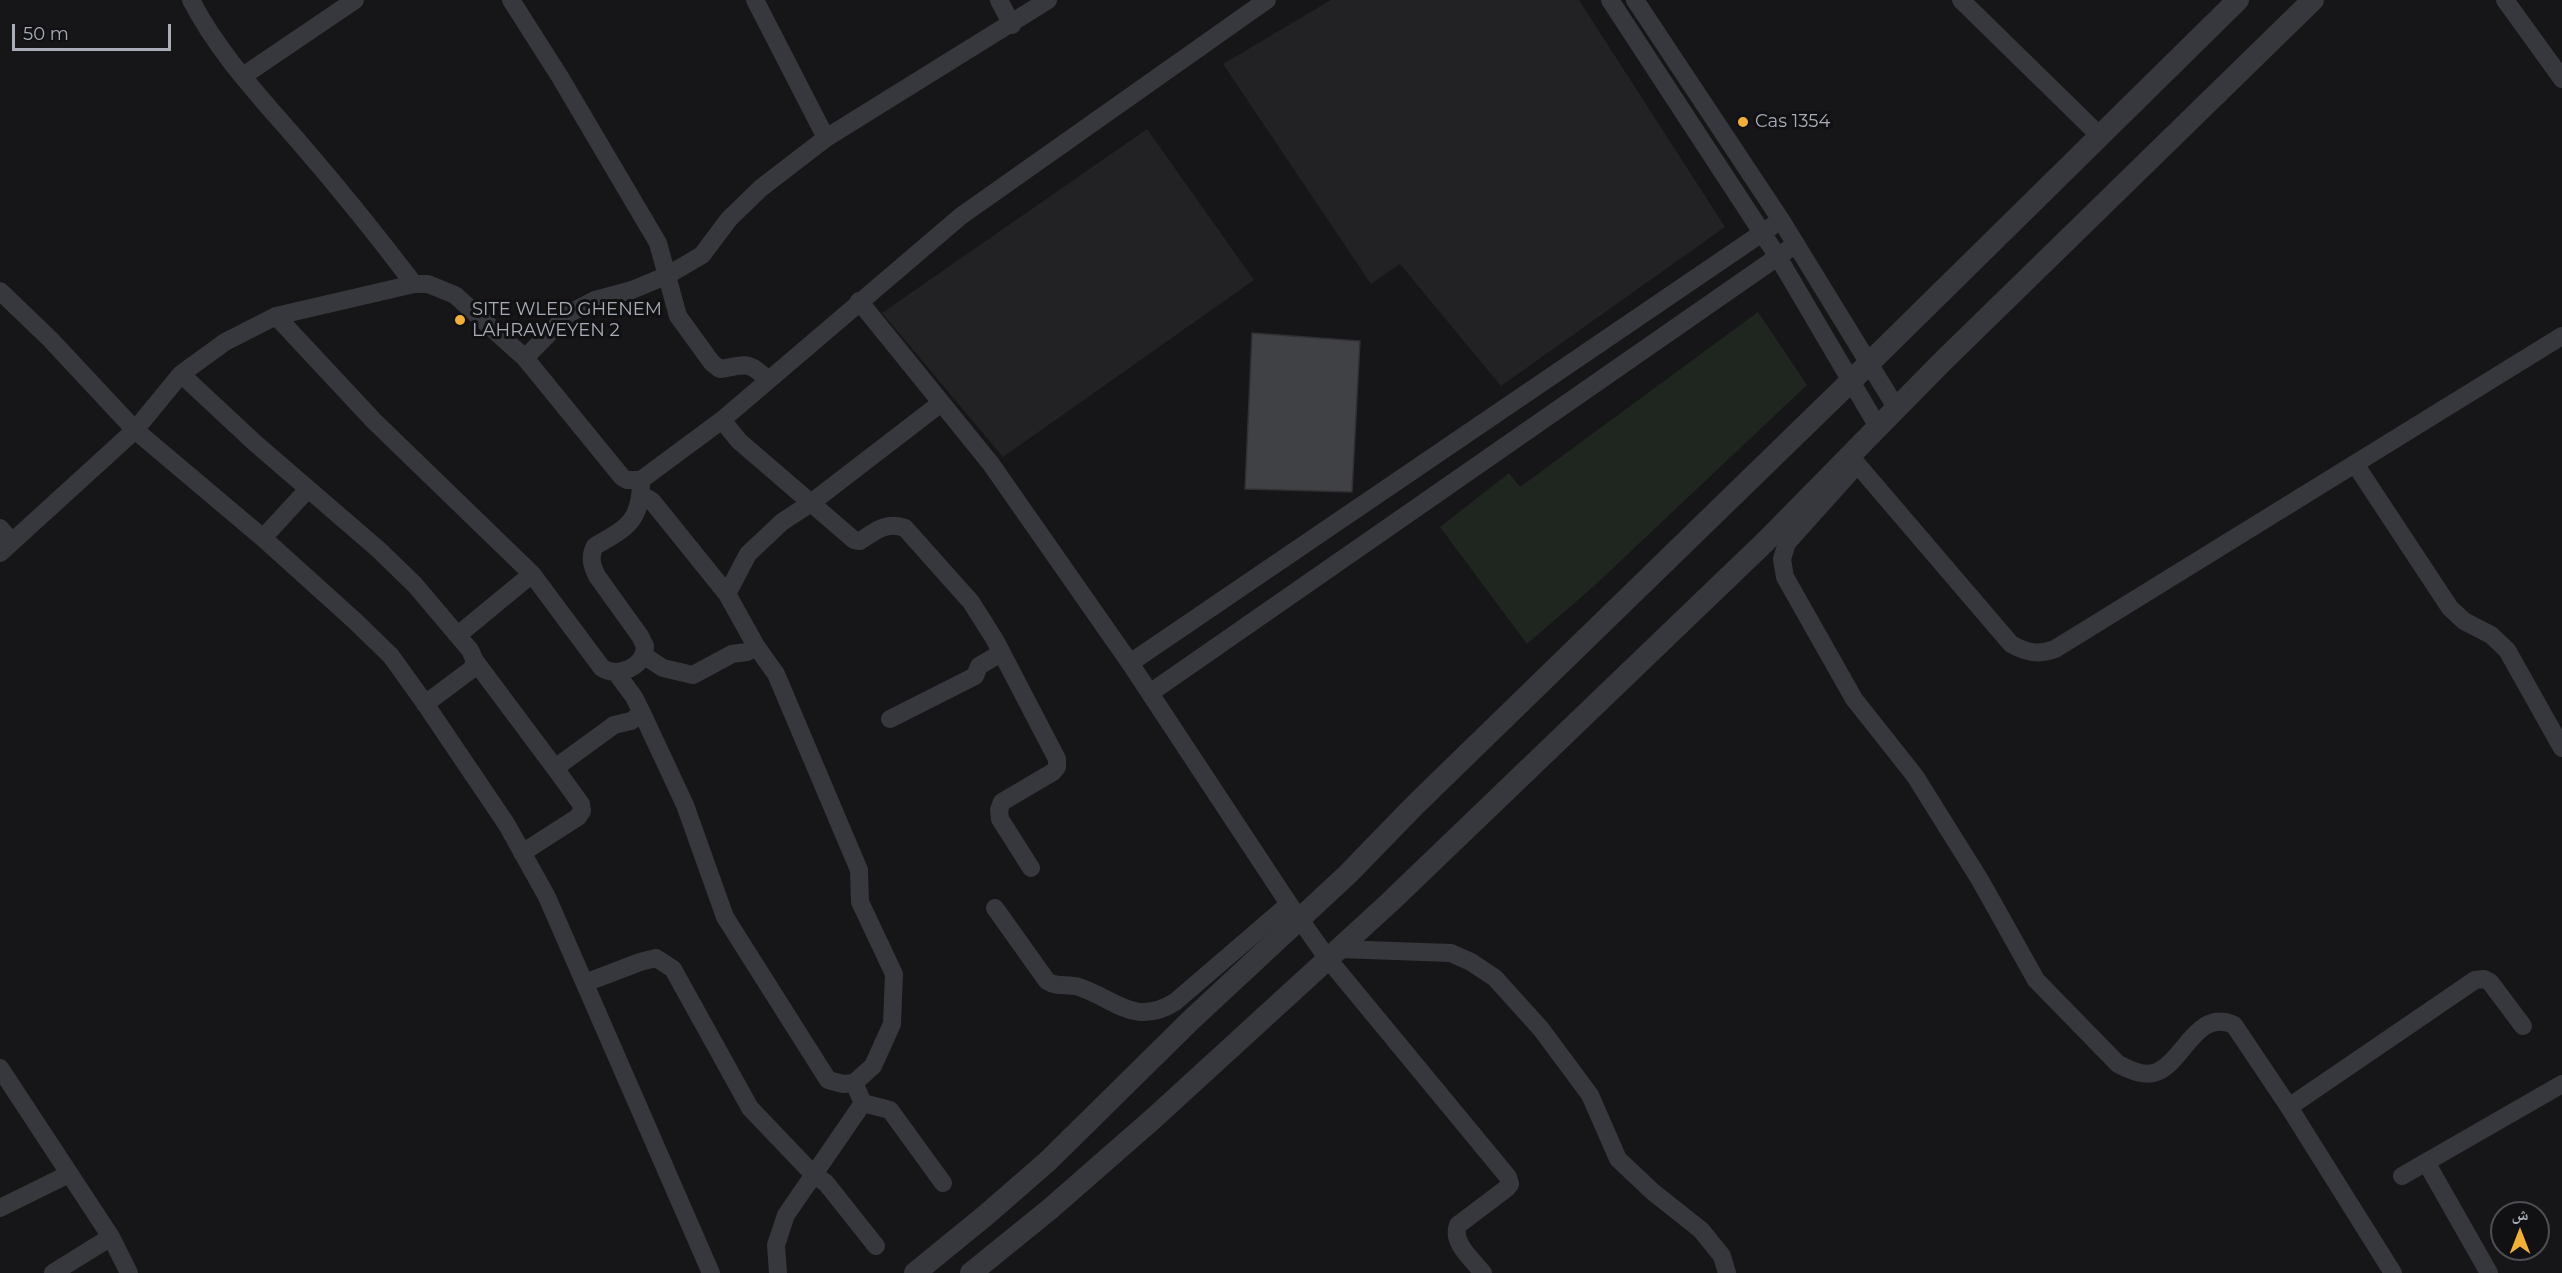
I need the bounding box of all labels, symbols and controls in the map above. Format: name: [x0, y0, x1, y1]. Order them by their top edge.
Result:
scale bar: [15, 12, 174, 50]
text: 50 m: [23, 23, 69, 45]
place label: Cas 1354: [1755, 111, 1830, 133]
marker: Cas 1354: [1736, 115, 1750, 129]
place label: SITE WLED GHENEM LAHRAWEYEN 2: [472, 299, 662, 342]
marker: SITE WLED GHENEM LAHRAWEYEN 2: [453, 313, 467, 327]
north arrow: [2490, 1201, 2550, 1261]
text: ش: [2512, 1205, 2528, 1224]

